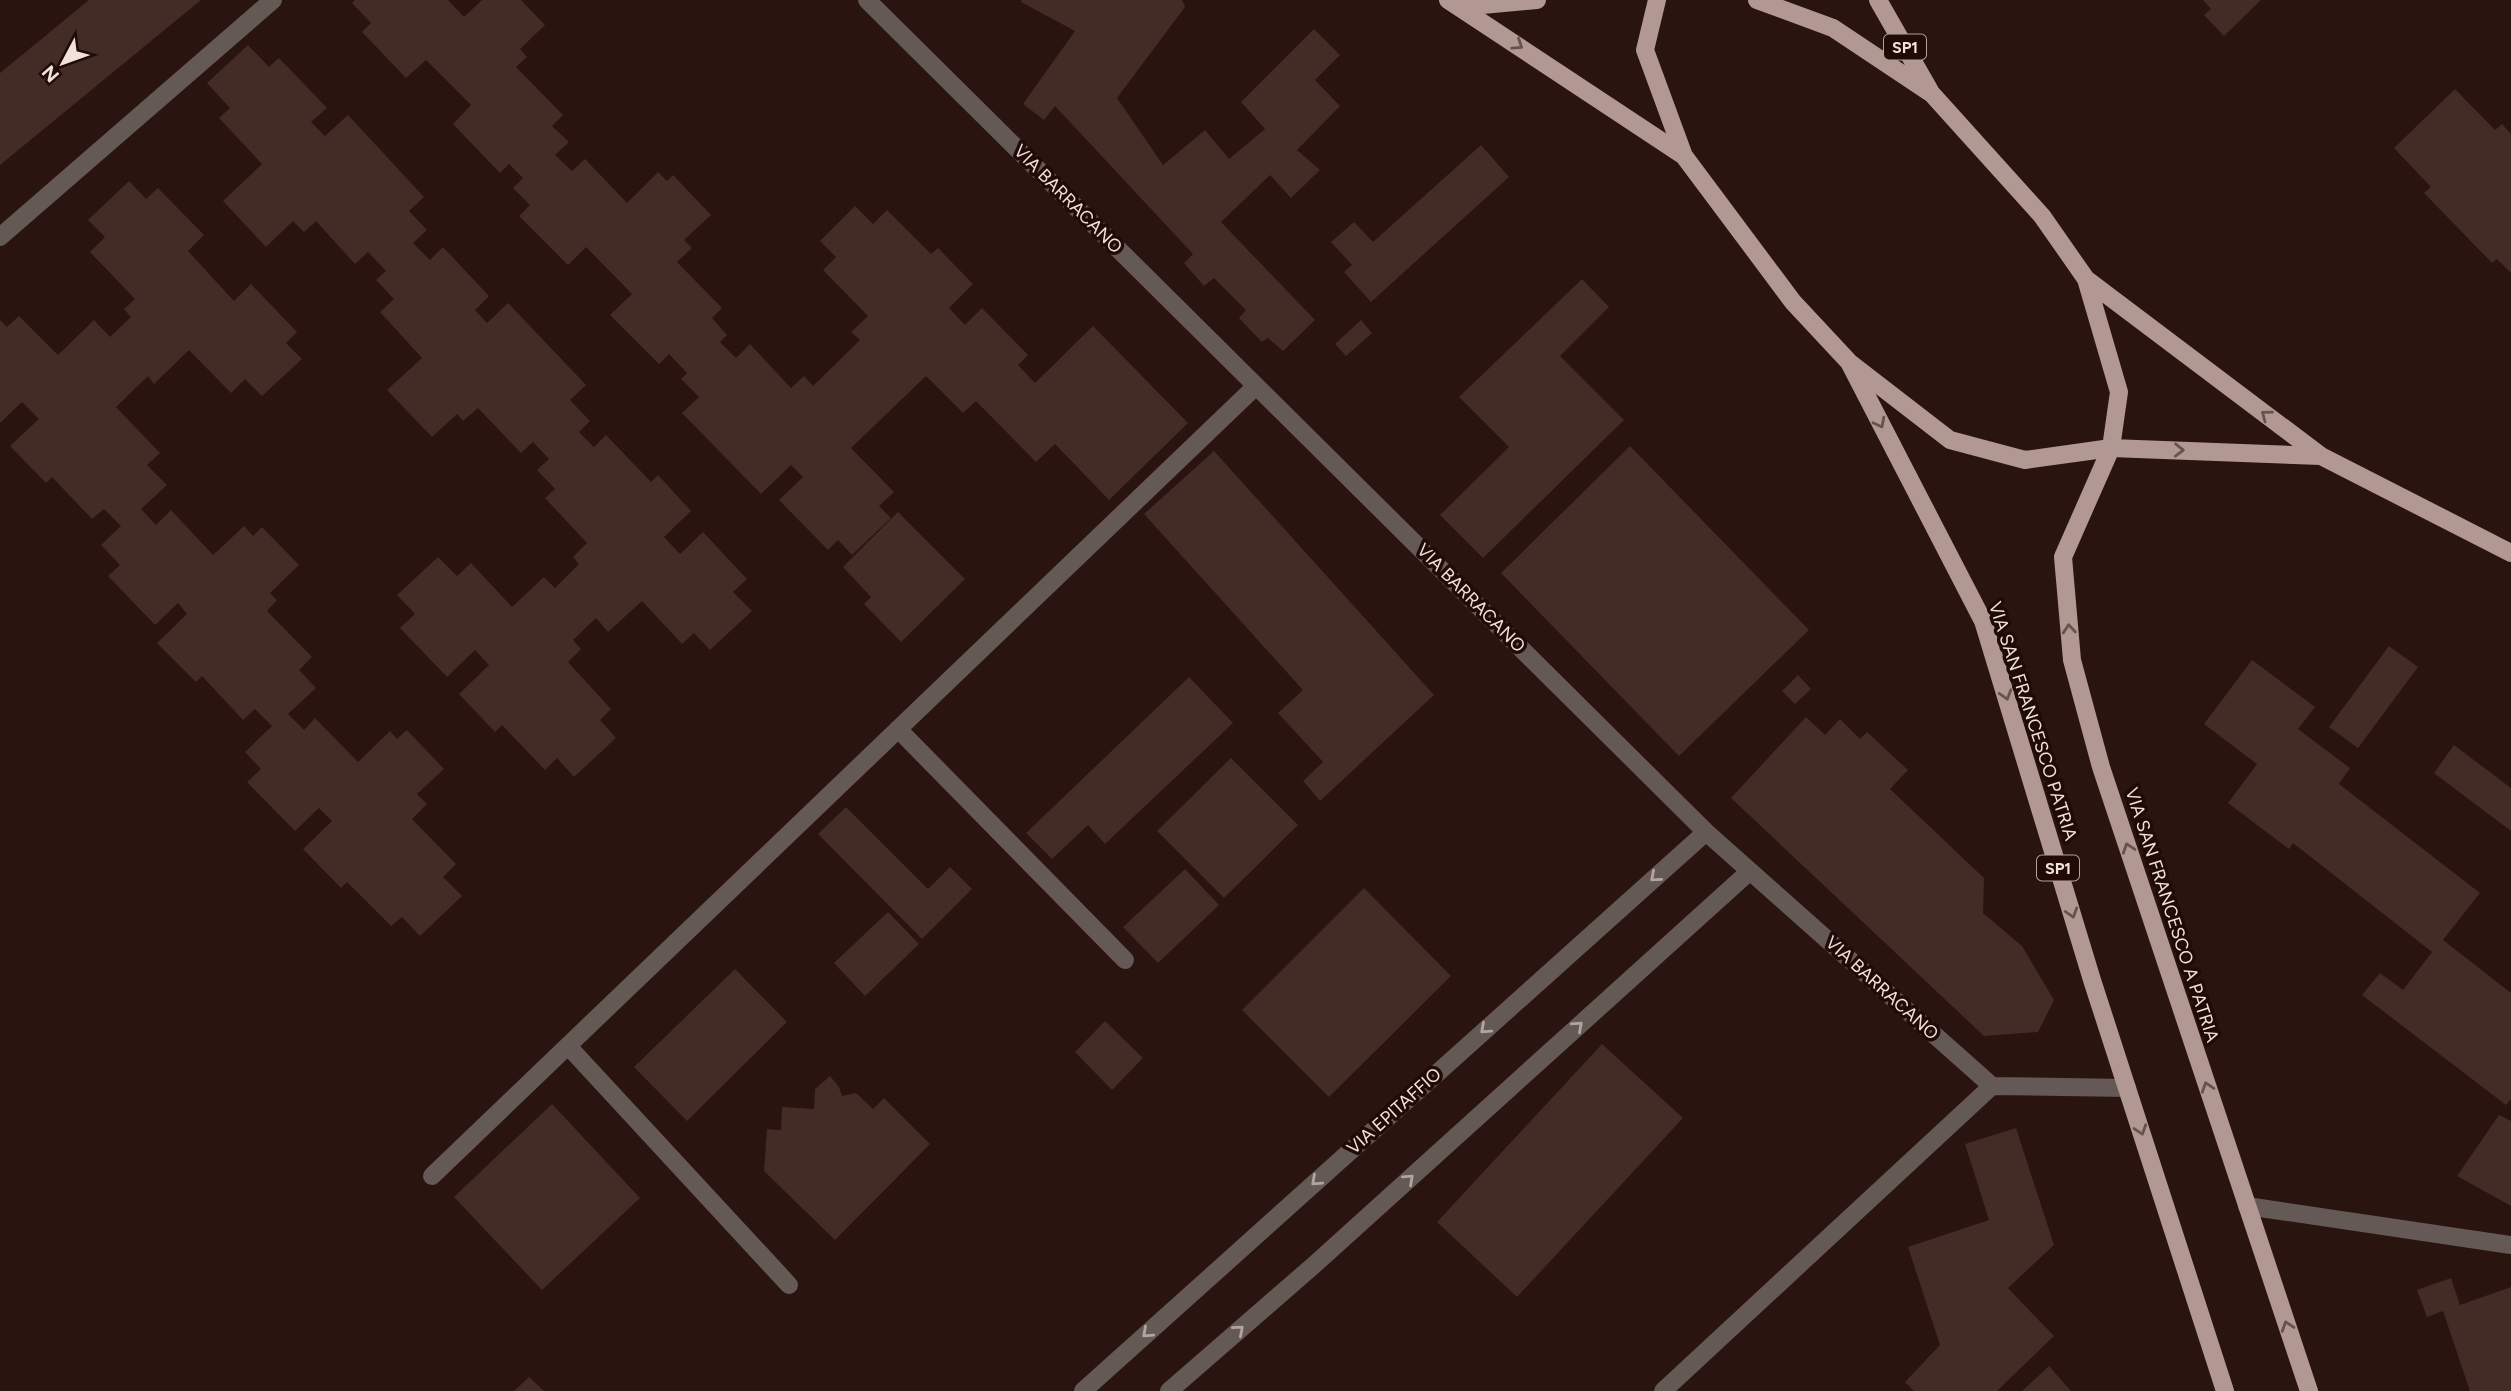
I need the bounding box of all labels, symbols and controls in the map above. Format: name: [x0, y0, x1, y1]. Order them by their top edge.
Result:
north arrow: [28, 28, 98, 98]
road number: SP1: [1884, 34, 1926, 60]
one-way arrow: [1510, 36, 1523, 49]
text: N: [37, 61, 64, 87]
street label: VIA BARRACANO: [1009, 140, 1127, 258]
one-way arrow: [2262, 411, 2274, 423]
one-way arrow: [1872, 416, 1886, 428]
one-way arrow: [2174, 442, 2185, 458]
street label: VIA BARRACANO: [1412, 539, 1530, 657]
street label: VIA SAN FRANCESCO PATRIA: [1984, 599, 2082, 843]
one-way arrow: [2062, 623, 2077, 634]
one-way arrow: [1997, 689, 2012, 701]
street label: VIA SAN FRANCESCO A PATRIA: [2120, 785, 2224, 1045]
one-way arrow: [2122, 842, 2136, 855]
road number: SP1: [2037, 856, 2079, 880]
one-way arrow: [1650, 869, 1663, 881]
one-way arrow: [2064, 906, 2078, 919]
street label: VIA BARRACANO: [1821, 931, 1943, 1045]
one-way arrow: [1481, 1021, 1494, 1033]
one-way arrow: [1570, 1022, 1583, 1035]
street label: VIA EPITAFFIO: [1342, 1063, 1446, 1159]
one-way arrow: [2201, 1082, 2216, 1094]
one-way arrow: [2133, 1123, 2147, 1136]
one-way arrow: [1311, 1173, 1324, 1185]
one-way arrow: [1401, 1175, 1414, 1187]
one-way arrow: [2281, 1321, 2295, 1333]
one-way arrow: [1142, 1325, 1155, 1337]
one-way arrow: [1231, 1326, 1244, 1338]

